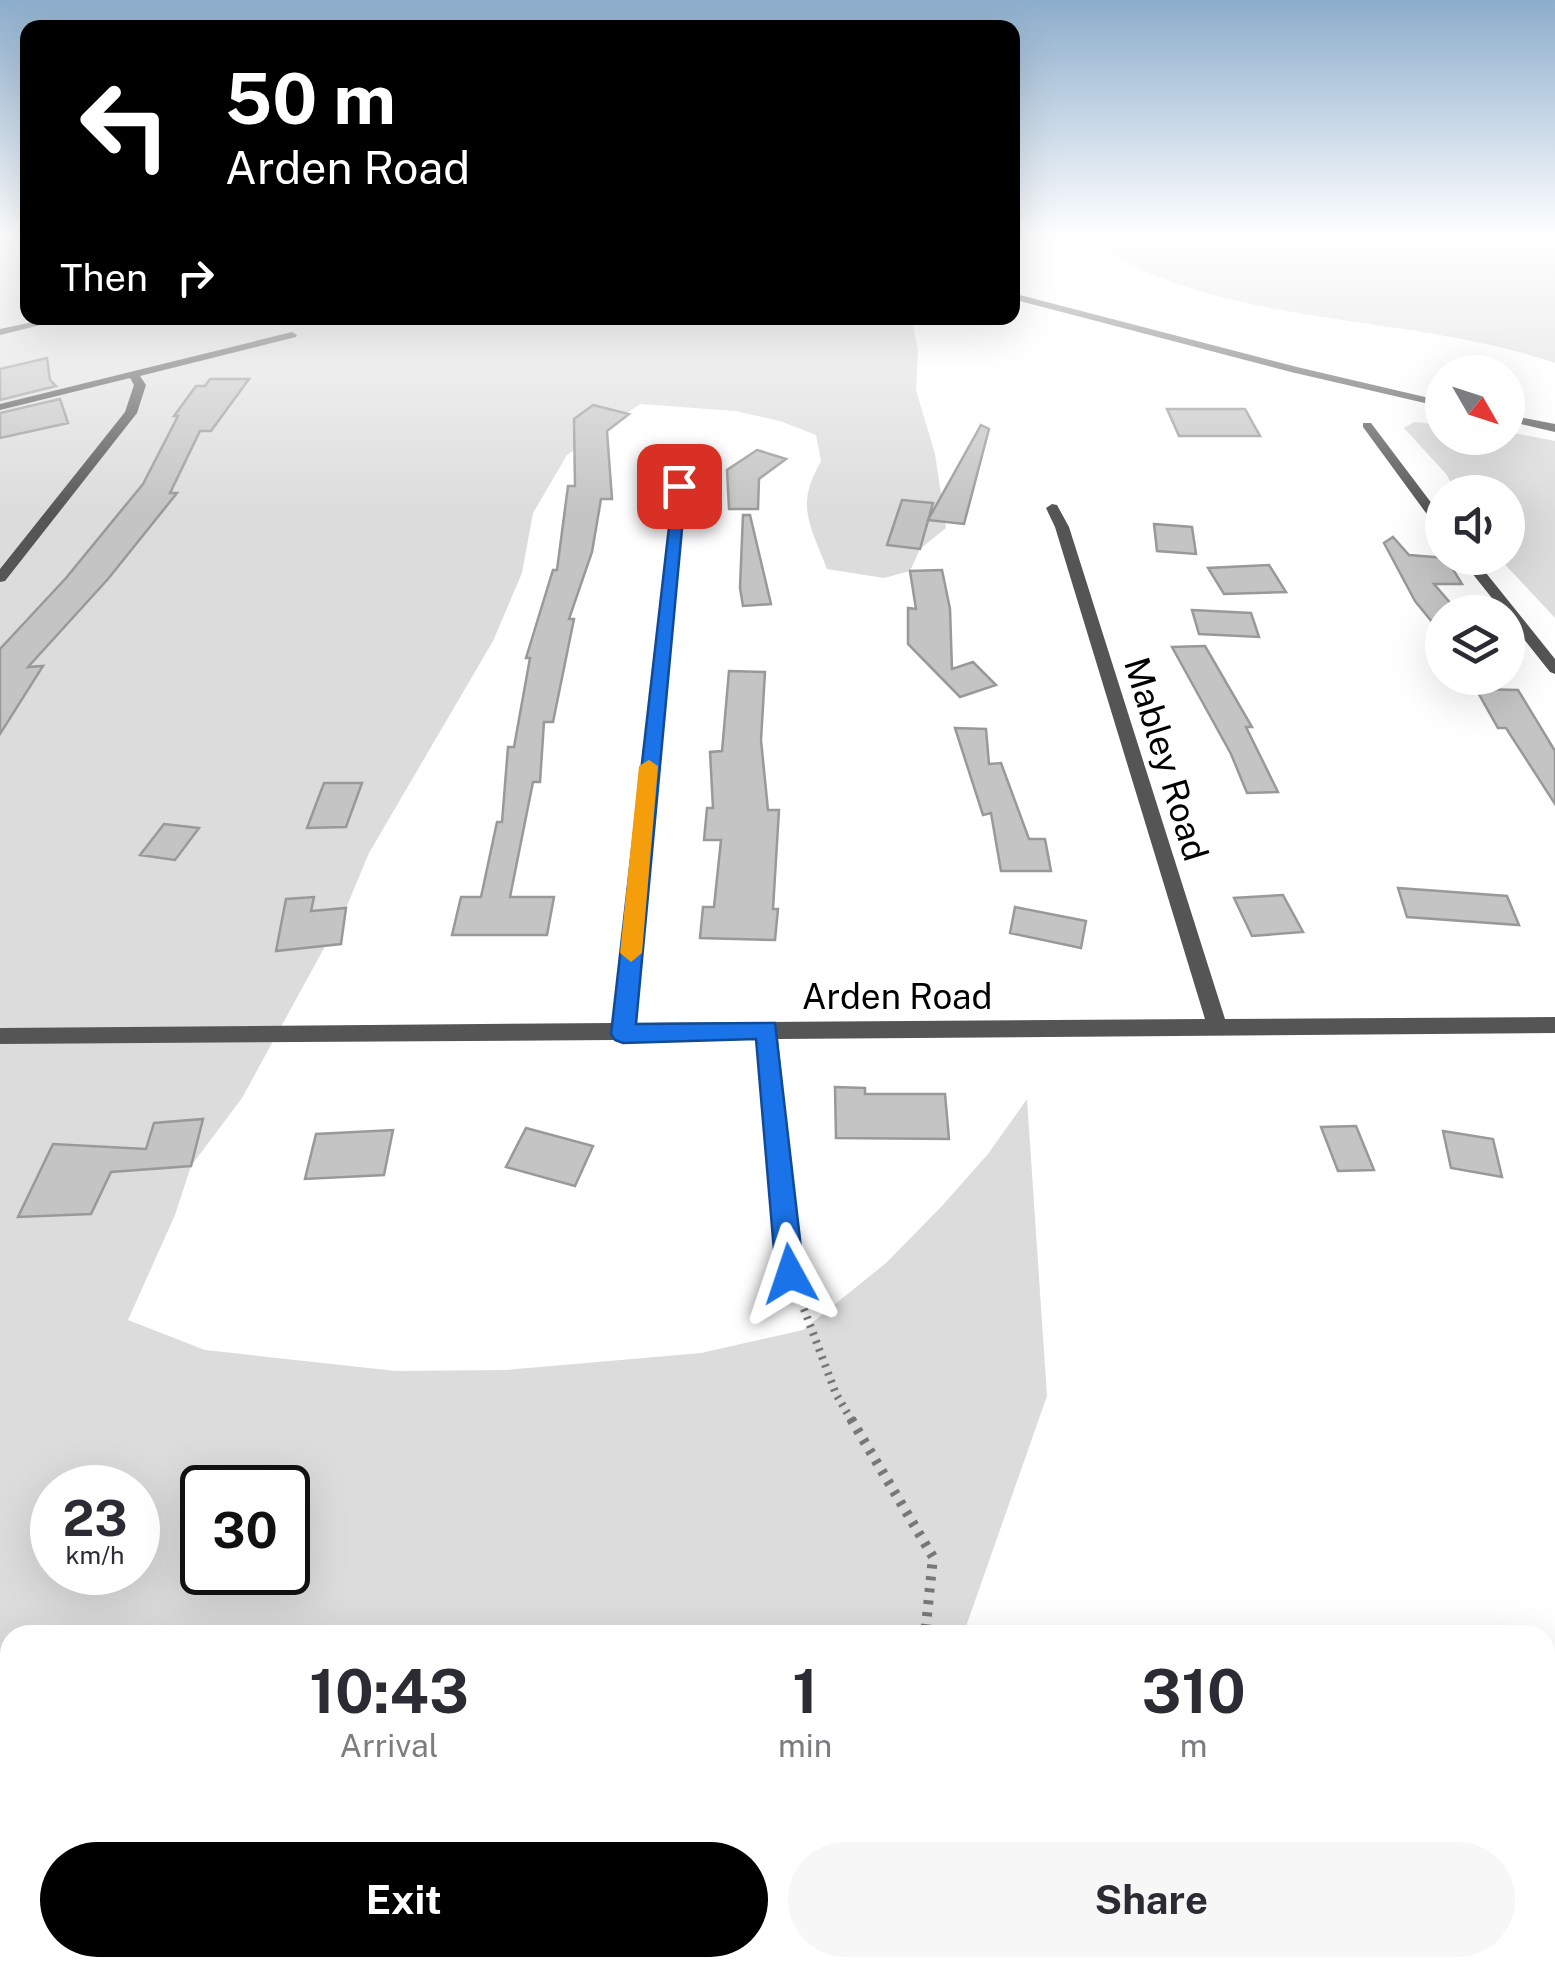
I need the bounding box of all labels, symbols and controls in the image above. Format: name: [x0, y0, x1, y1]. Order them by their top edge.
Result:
text: 50 m: [225, 57, 396, 140]
icon: left: [60, 60, 190, 190]
text: Arden Road: [225, 141, 470, 194]
icon: right: [168, 250, 223, 305]
text: Then: [60, 255, 148, 300]
north arrow: [1425, 355, 1525, 455]
map controls: [1425, 355, 1525, 695]
pin: [637, 444, 722, 529]
icon: arrive: [652, 459, 707, 514]
button: sound: [1425, 475, 1525, 575]
button: layers: [1425, 595, 1525, 695]
street label: Mabley Road: [1116, 652, 1217, 865]
street label: Arden Road: [802, 976, 992, 1017]
position arrow: [738, 1222, 842, 1326]
speed limit sign: 30: [180, 1465, 310, 1595]
text: 23: [62, 1488, 128, 1547]
text: km/h: [66, 1540, 124, 1570]
text: 10:43: [309, 1656, 469, 1727]
text: 1: [792, 1656, 818, 1727]
text: 310: [1142, 1656, 1246, 1727]
text: Arrival: [340, 1727, 438, 1764]
text: min: [778, 1727, 832, 1764]
text: m: [1180, 1727, 1208, 1764]
button: Exit: [40, 1842, 768, 1957]
button: Share: [788, 1842, 1515, 1957]

